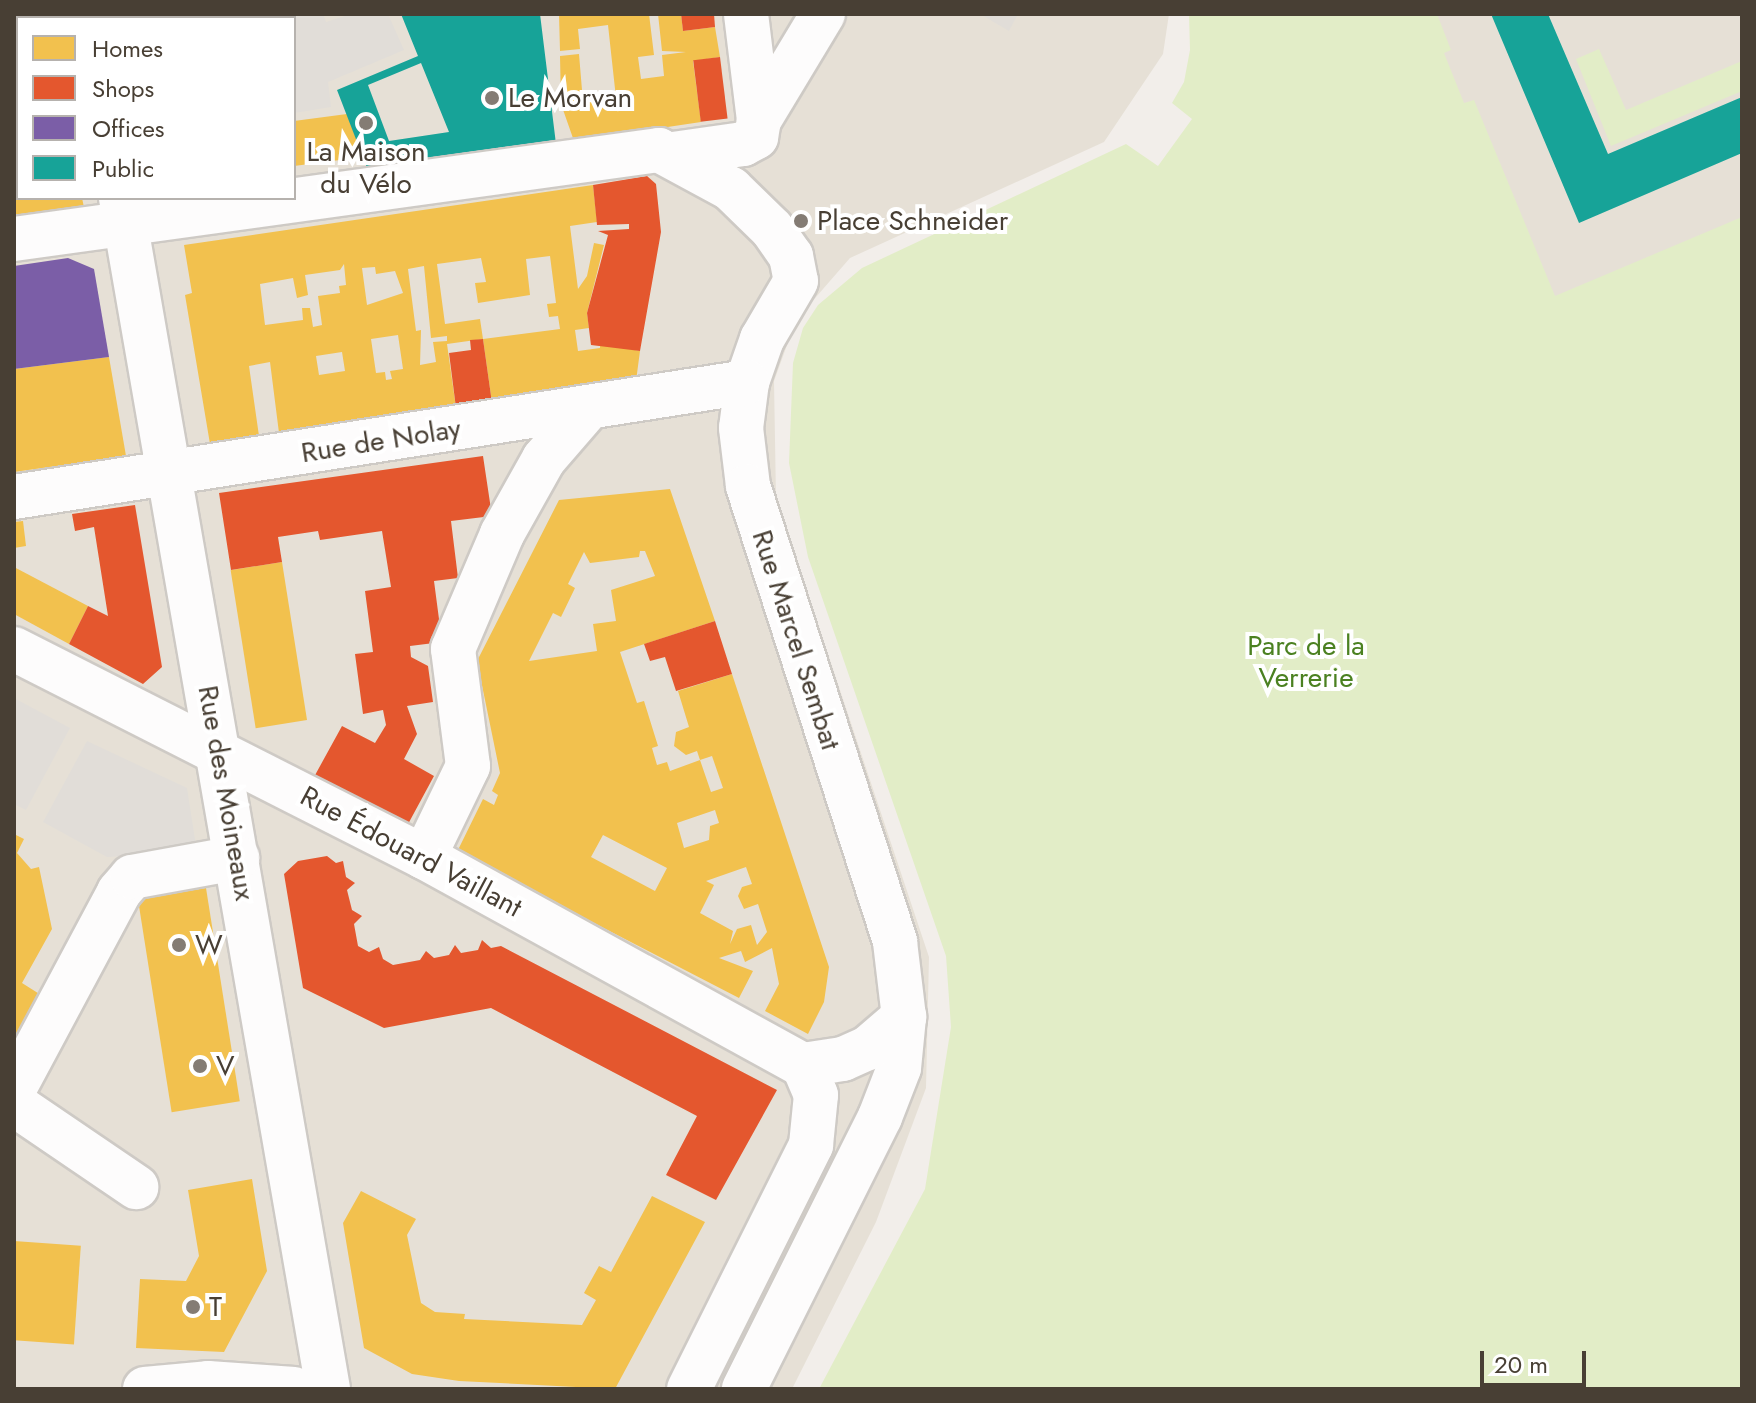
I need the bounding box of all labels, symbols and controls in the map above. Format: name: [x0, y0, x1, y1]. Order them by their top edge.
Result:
legend: [16, 16, 296, 200]
text: Homes: [92, 31, 163, 66]
text: Shops: [92, 71, 154, 106]
place label: Le Morvan: [508, 81, 632, 115]
marker: Le Morvan: [483, 89, 501, 107]
text: Offices: [92, 111, 164, 146]
marker: La Maison du Vélo: [357, 114, 375, 132]
place label: La Maison du Vélo: [306, 135, 426, 201]
text: Public: [92, 151, 154, 186]
place label: Place Schneider: [817, 204, 1008, 238]
marker: Place Schneider: [792, 212, 810, 230]
street label: Rue de Nolay: [299, 412, 463, 470]
street label: Rue Marcel Sembat: [745, 526, 847, 754]
park label: Parc de la Verrerie: [1247, 629, 1365, 695]
street label: Rue des Moineaux: [191, 683, 261, 903]
street label: Rue Édouard Vaillant: [294, 779, 528, 925]
place label: W: [195, 928, 223, 962]
marker: W: [170, 936, 188, 954]
place label: V: [216, 1049, 234, 1083]
marker: V: [191, 1057, 209, 1075]
place label: T: [209, 1290, 222, 1324]
marker: T: [184, 1298, 202, 1316]
scale bar: [1484, 1335, 1590, 1385]
text: 20 m: [1494, 1347, 1548, 1382]

